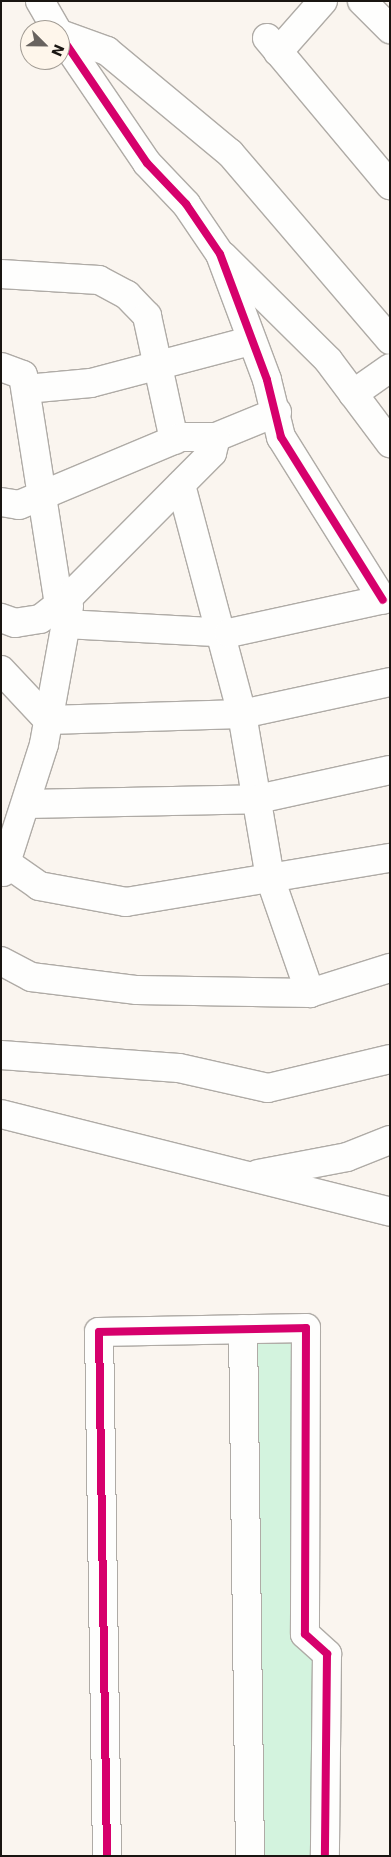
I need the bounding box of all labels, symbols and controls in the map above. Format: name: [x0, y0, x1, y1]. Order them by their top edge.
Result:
north arrow: [20, 20, 70, 70]
text: N: [48, 42, 68, 59]

